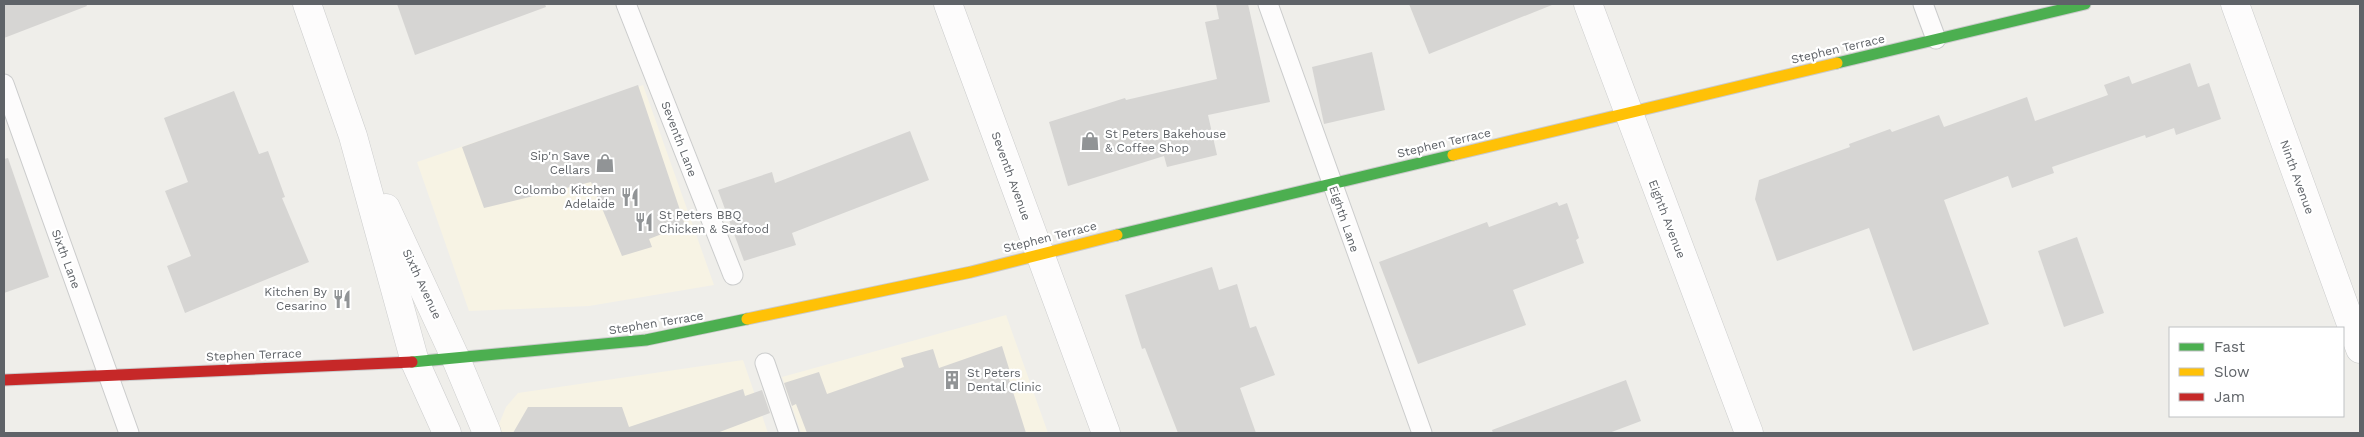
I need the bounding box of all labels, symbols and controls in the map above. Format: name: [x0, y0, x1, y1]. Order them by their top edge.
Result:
street label: Stephen Terrace: [1790, 31, 1886, 67]
street label: Seventh Lane: [658, 99, 700, 179]
street label: Stephen Terrace: [1396, 125, 1492, 161]
place label: St Peters Bakehouse & Coffee Shop: [1105, 127, 1226, 155]
street label: Seventh Avenue: [988, 130, 1034, 222]
shop icon: St Peters Bakehouse & Coffee Shop: [1079, 130, 1101, 152]
street label: Ninth Avenue: [2277, 138, 2317, 216]
place label: Sip'n Save Cellars: [530, 149, 590, 177]
shop icon: Sip'n Save Cellars: [594, 152, 616, 174]
street label: Eighth Avenue: [1646, 178, 1688, 260]
place label: Colombo Kitchen Adelaide: [514, 183, 615, 211]
street label: Eighth Lane: [1326, 184, 1362, 254]
restaurant icon: Colombo Kitchen Adelaide: [619, 186, 641, 208]
place label: St Peters BBQ Chicken & Seafood: [659, 208, 769, 236]
restaurant icon: St Peters BBQ Chicken & Seafood: [633, 211, 655, 233]
street label: Stephen Terrace: [1002, 219, 1098, 255]
street label: Sixth Lane: [49, 227, 83, 291]
street label: Sixth Avenue: [400, 247, 444, 321]
place label: Kitchen By Cesarino: [264, 285, 328, 313]
restaurant icon: Kitchen By Cesarino: [331, 288, 353, 310]
street label: Stephen Terrace: [608, 309, 704, 337]
legend: [2169, 327, 2344, 417]
text: Fast: [2214, 338, 2246, 356]
street label: Stephen Terrace: [206, 346, 302, 364]
text: Slow: [2214, 363, 2250, 381]
place label: St Peters Dental Clinic: [967, 366, 1042, 394]
building icon: St Peters Dental Clinic: [941, 369, 963, 391]
text: Jam: [2214, 388, 2245, 406]

